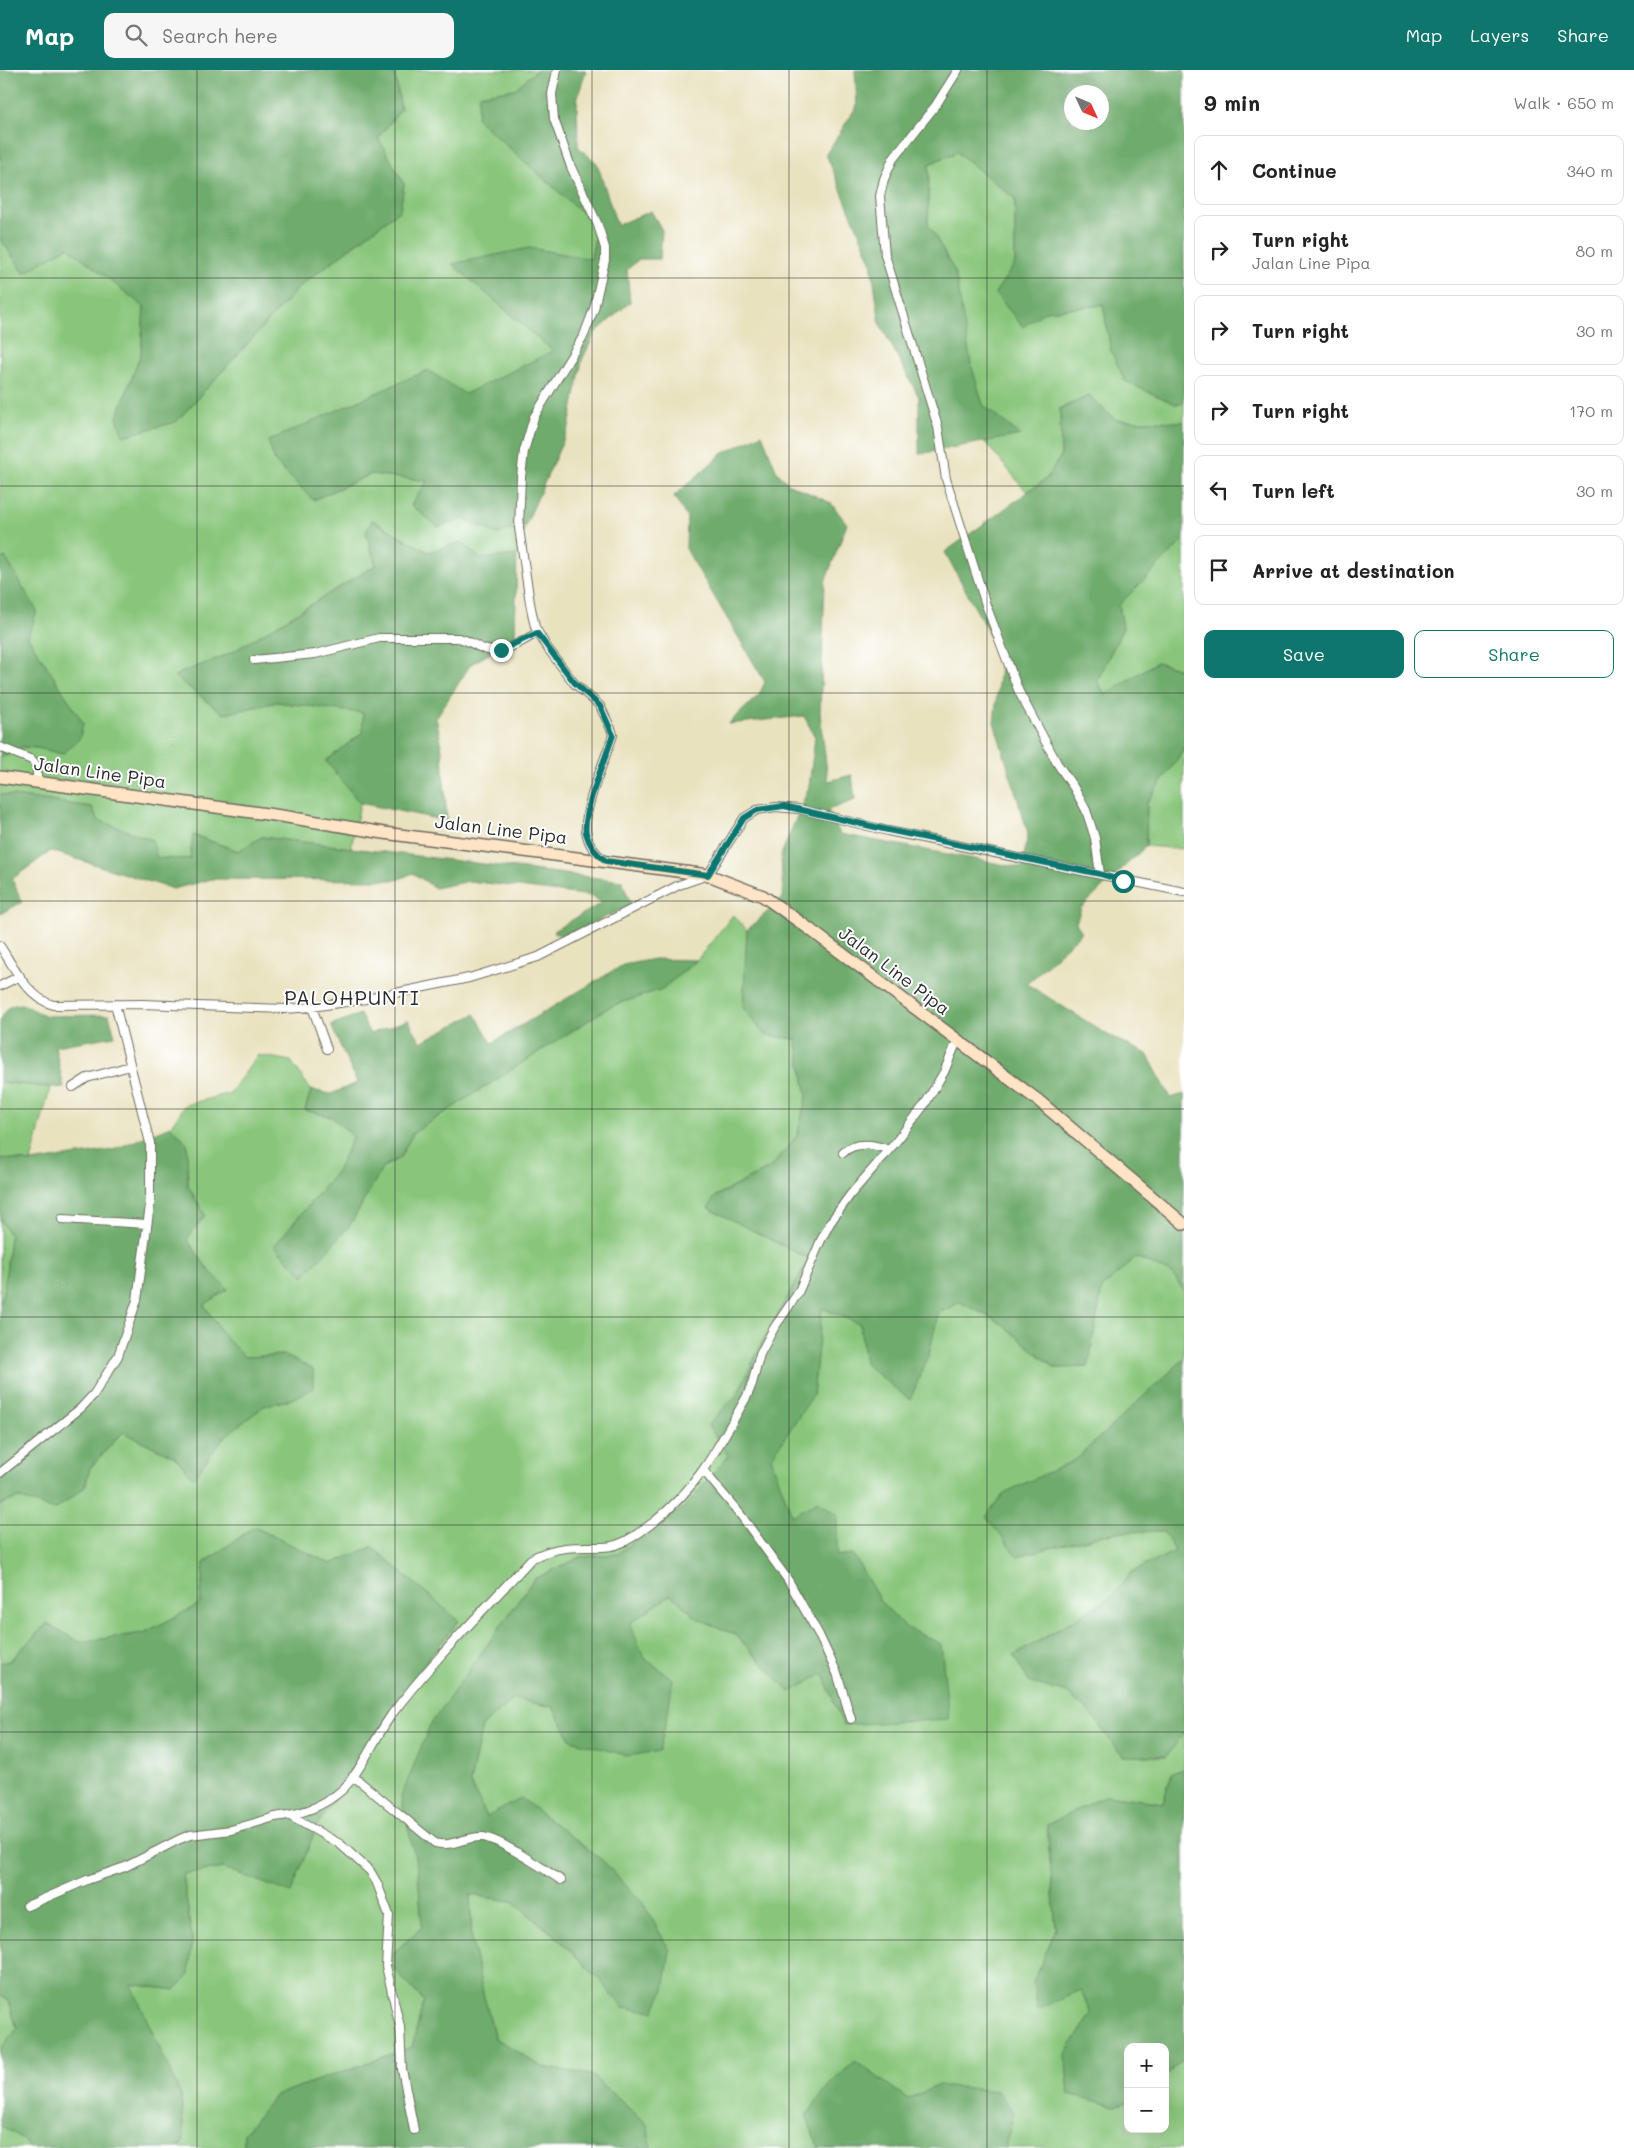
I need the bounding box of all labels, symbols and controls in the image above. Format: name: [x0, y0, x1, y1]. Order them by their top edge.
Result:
search box: [104, 13, 454, 58]
text: Map: [25, 20, 74, 51]
icon: search: [122, 21, 150, 49]
text: Search here: [162, 23, 278, 48]
text: Map: [1406, 23, 1442, 47]
text: Layers: [1470, 23, 1529, 47]
text: Share: [1557, 23, 1609, 47]
north arrow: [1064, 85, 1109, 130]
text: 9 min: [1204, 89, 1260, 116]
text: Walk · 650 m: [1514, 92, 1614, 113]
icon: ahead: [1205, 156, 1233, 184]
text: Continue: [1252, 158, 1337, 183]
text: 340 m: [1566, 160, 1613, 181]
text: Turn right: [1252, 227, 1349, 252]
icon: right: [1205, 236, 1233, 264]
text: 80 m: [1576, 240, 1613, 261]
text: Jalan Line Pipa: [1252, 252, 1370, 273]
icon: right: [1205, 316, 1233, 344]
text: Turn right: [1252, 318, 1349, 343]
text: 30 m: [1576, 320, 1613, 341]
icon: right: [1205, 396, 1233, 424]
text: Turn right: [1252, 398, 1349, 423]
text: 170 m: [1569, 400, 1613, 421]
icon: left: [1205, 476, 1233, 504]
text: Turn left: [1252, 478, 1335, 503]
text: 30 m: [1576, 480, 1613, 501]
icon: arrive: [1205, 556, 1233, 584]
text: Arrive at destination: [1252, 558, 1455, 583]
button: Save: [1204, 630, 1404, 678]
button: Share: [1414, 630, 1614, 678]
route end: [490, 639, 513, 662]
street label: Jalan Line Pipa: [32, 751, 168, 793]
street label: Jalan Line Pipa: [434, 809, 569, 849]
route start: [1112, 870, 1135, 893]
street label: Jalan Line Pipa: [834, 921, 955, 1020]
district label: PALOHPUNTI: [284, 984, 420, 1010]
map controls: [1124, 2043, 1169, 2133]
button: +: [1124, 2043, 1169, 2088]
button: −: [1124, 2088, 1169, 2133]

